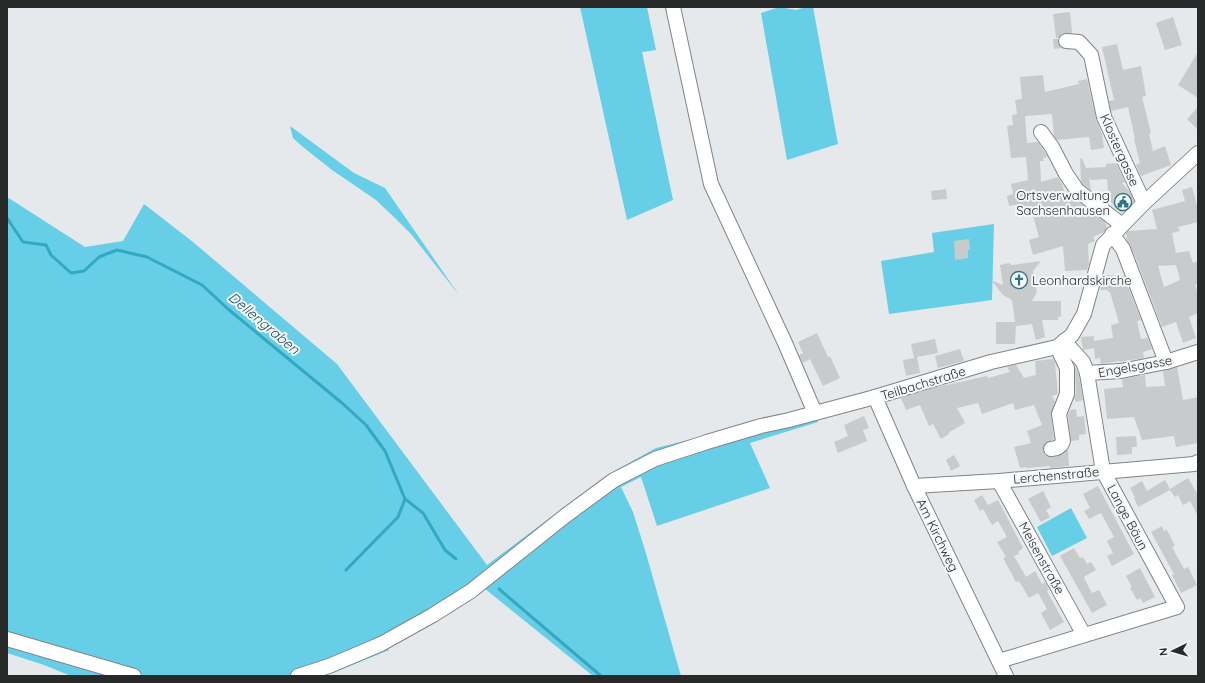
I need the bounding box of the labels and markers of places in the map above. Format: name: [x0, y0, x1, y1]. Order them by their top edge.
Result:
place label: Ortsverwaltung Sachsenhausen: [1016, 187, 1110, 218]
public building icon: Ortsverwaltung Sachsenhausen: [1113, 192, 1133, 212]
church icon: Leonhardskirche: [1009, 270, 1029, 290]
place label: Leonhardskirche: [1032, 272, 1132, 288]

